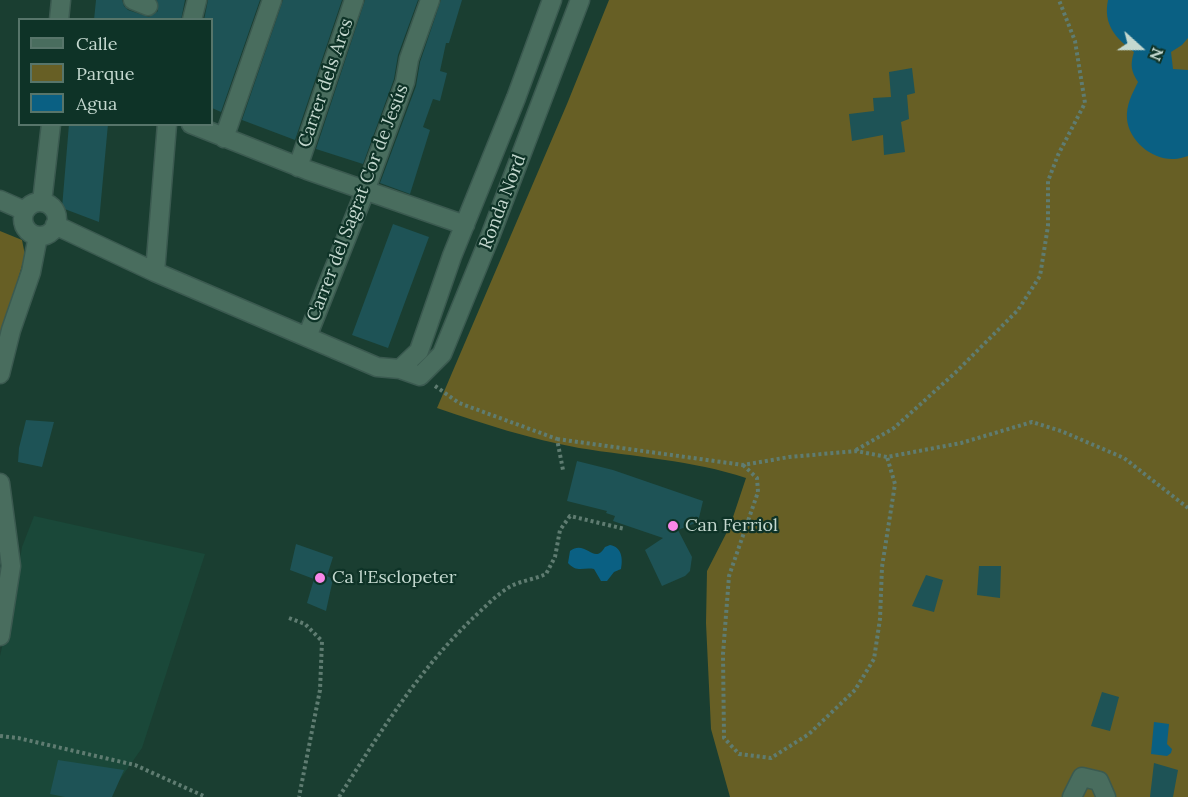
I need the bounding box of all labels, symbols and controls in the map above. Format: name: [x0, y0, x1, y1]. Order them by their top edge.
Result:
street label: Carrer dels Arcs: [294, 16, 358, 150]
legend: [18, 18, 213, 126]
north arrow: [1110, 18, 1170, 78]
text: Calle: [76, 32, 117, 55]
text: N: [1145, 45, 1168, 64]
text: Parque: [76, 62, 135, 85]
street label: Carrer del Sagrat Cor de Jesús: [303, 81, 413, 325]
text: Agua: [76, 92, 117, 115]
street label: Ronda Nord: [475, 151, 531, 253]
place label: Can Ferriol: [685, 515, 778, 537]
marker: Can Ferriol: [666, 519, 680, 533]
place label: Ca l'Esclopeter: [332, 567, 457, 589]
marker: Ca l'Esclopeter: [313, 571, 327, 585]

